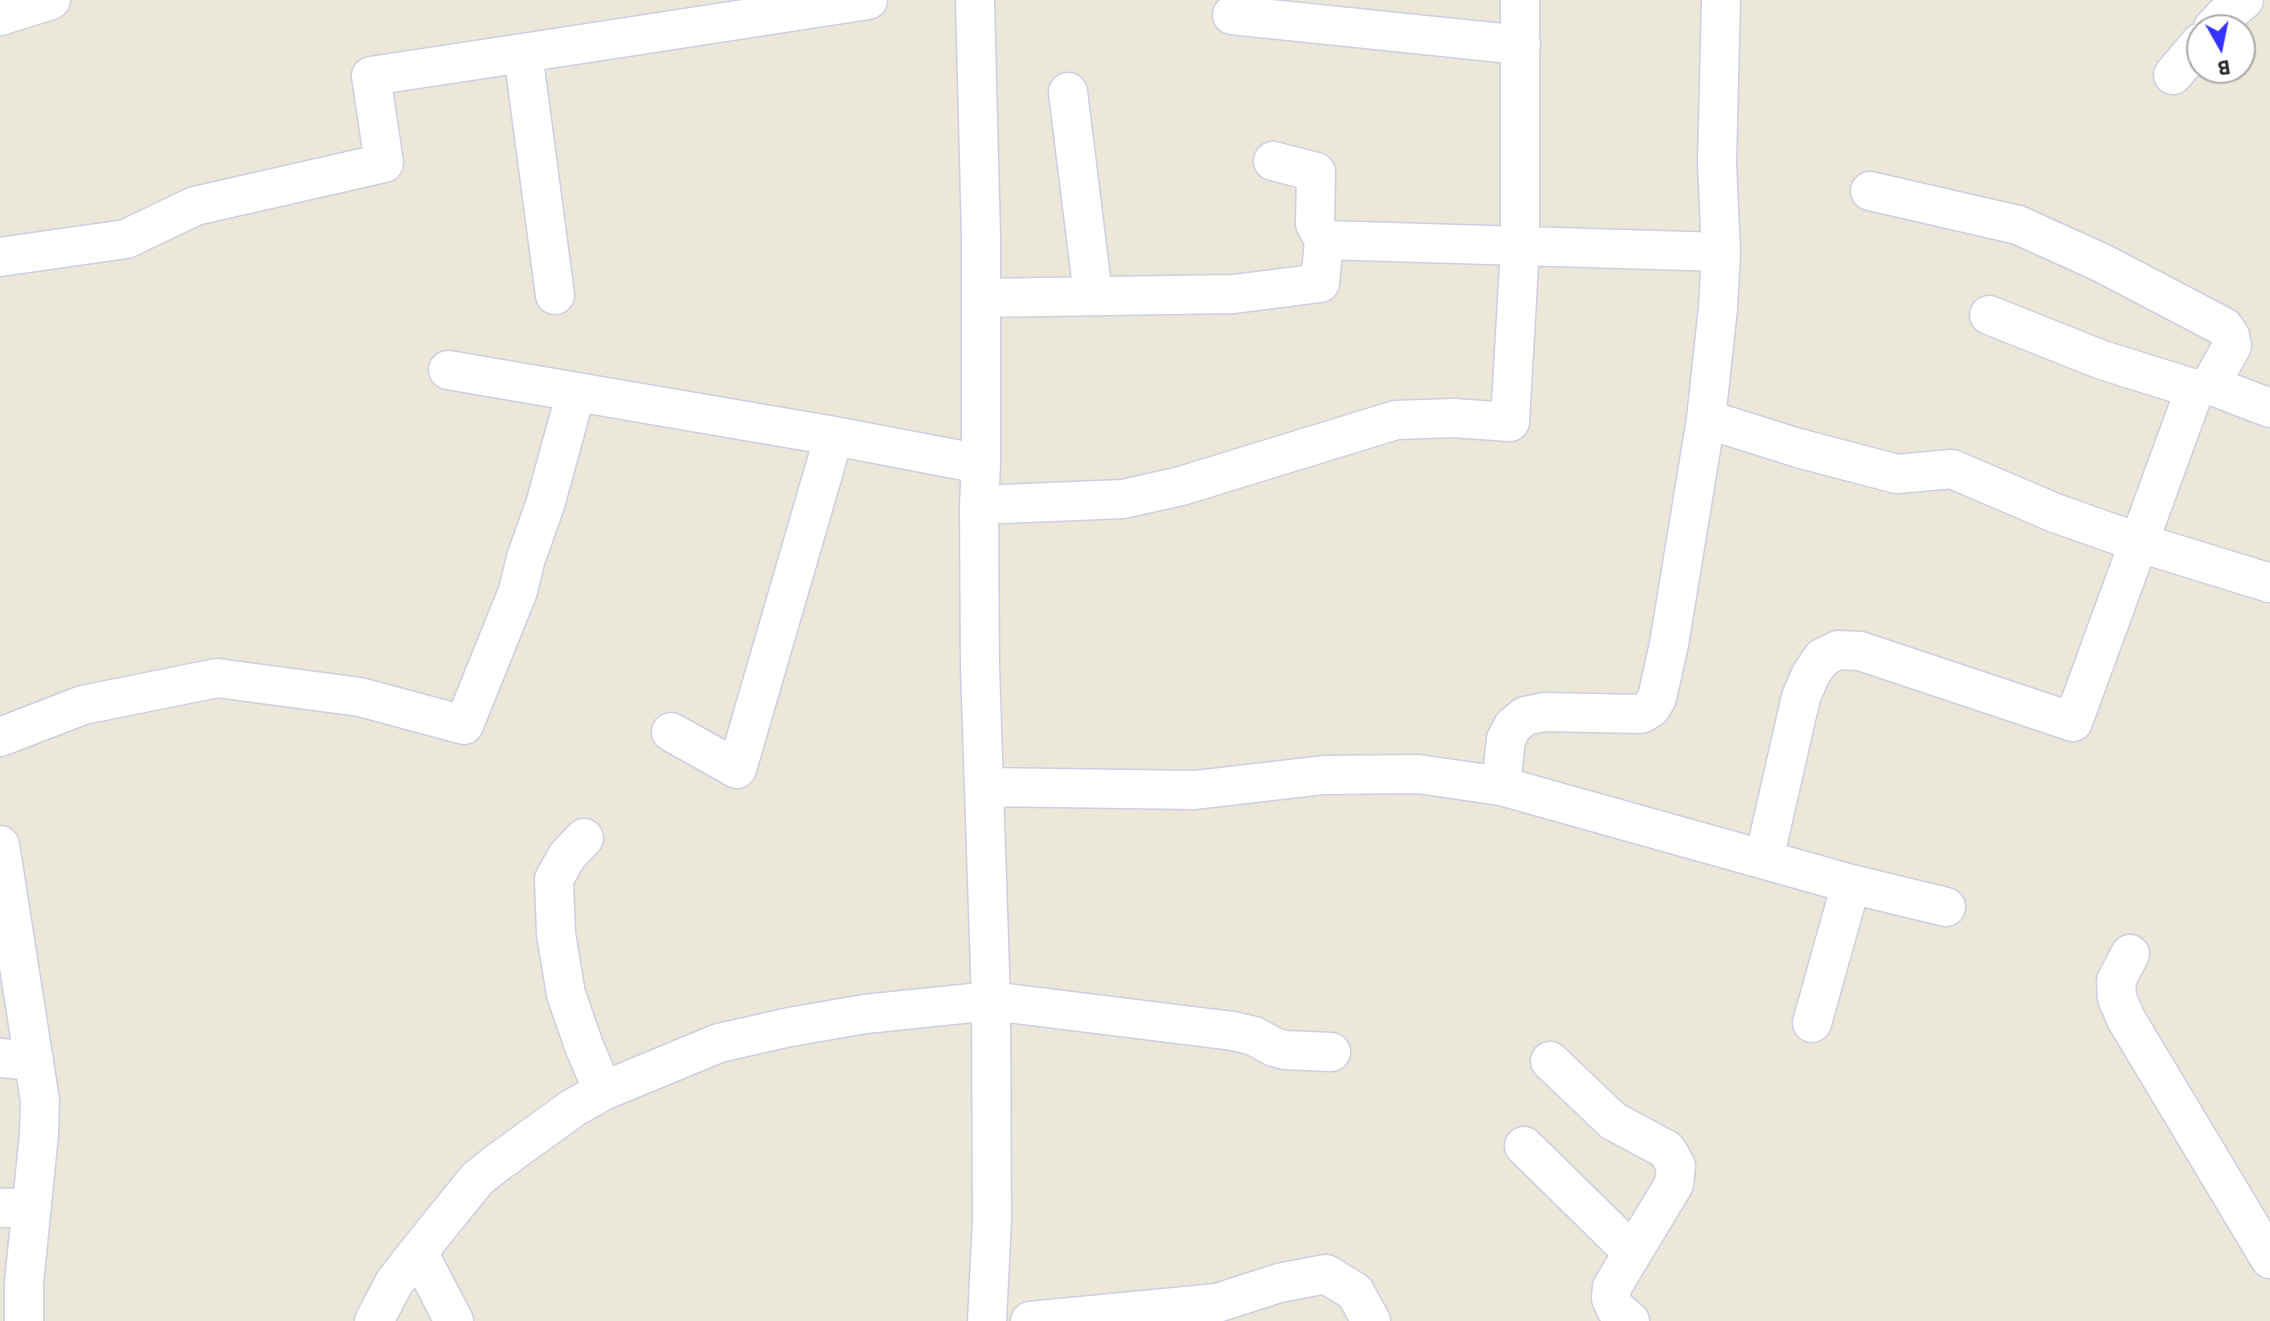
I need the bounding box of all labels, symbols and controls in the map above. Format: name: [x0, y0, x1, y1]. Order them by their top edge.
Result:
north arrow: [2186, 14, 2256, 84]
text: B: [2216, 54, 2232, 82]

